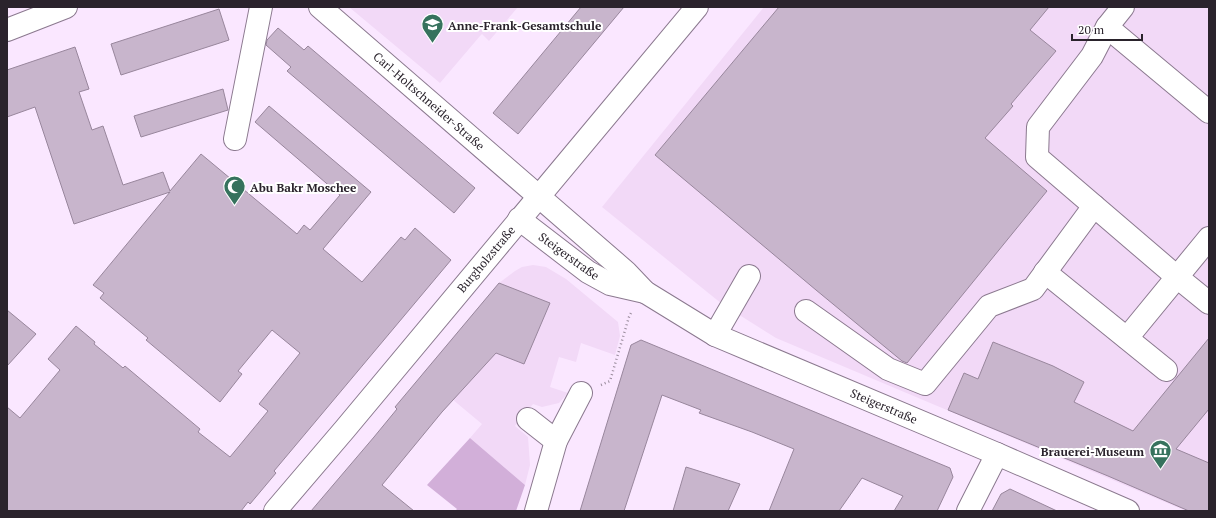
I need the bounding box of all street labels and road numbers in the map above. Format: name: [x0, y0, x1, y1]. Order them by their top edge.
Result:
street label: Carl-Holtschneider-Straße: [370, 49, 488, 153]
street label: Burgholzstraße: [454, 223, 518, 295]
street label: Steigerstraße: [536, 229, 602, 283]
street label: Steigerstraße: [848, 385, 920, 427]

